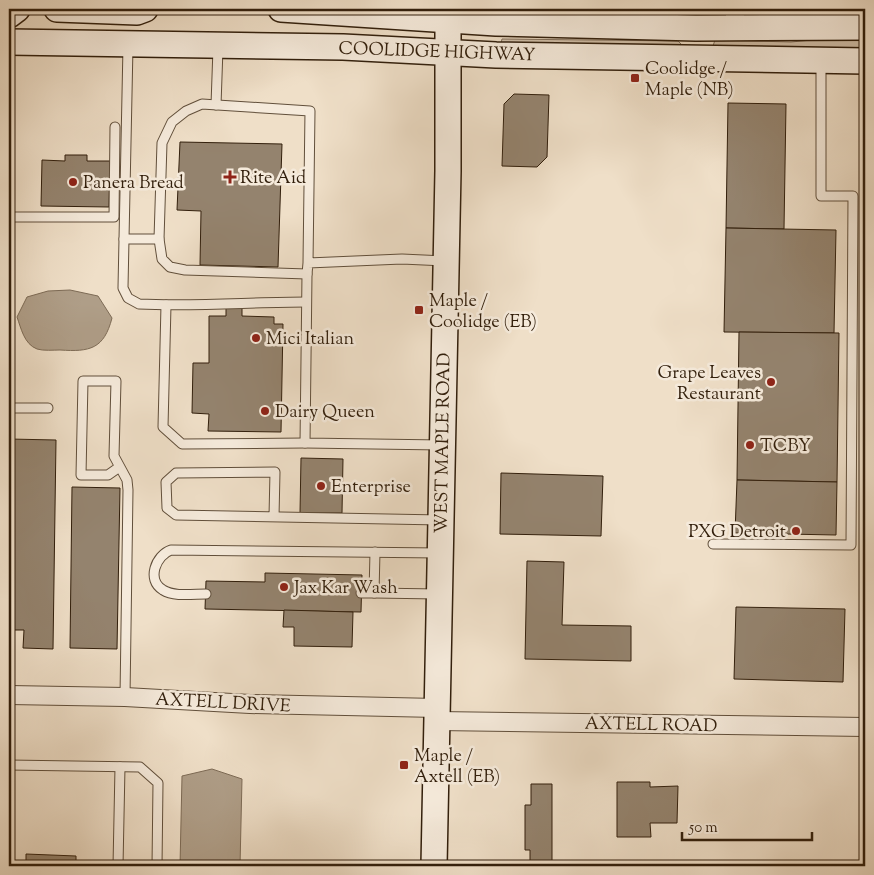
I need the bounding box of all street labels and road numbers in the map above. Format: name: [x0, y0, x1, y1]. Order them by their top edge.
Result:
street label: COOLIDGE HIGHWAY: [338, 37, 536, 69]
street label: WEST MAPLE ROAD: [429, 352, 459, 534]
street label: AXTELL DRIVE: [154, 687, 291, 721]
street label: AXTELL ROAD: [584, 712, 718, 740]

